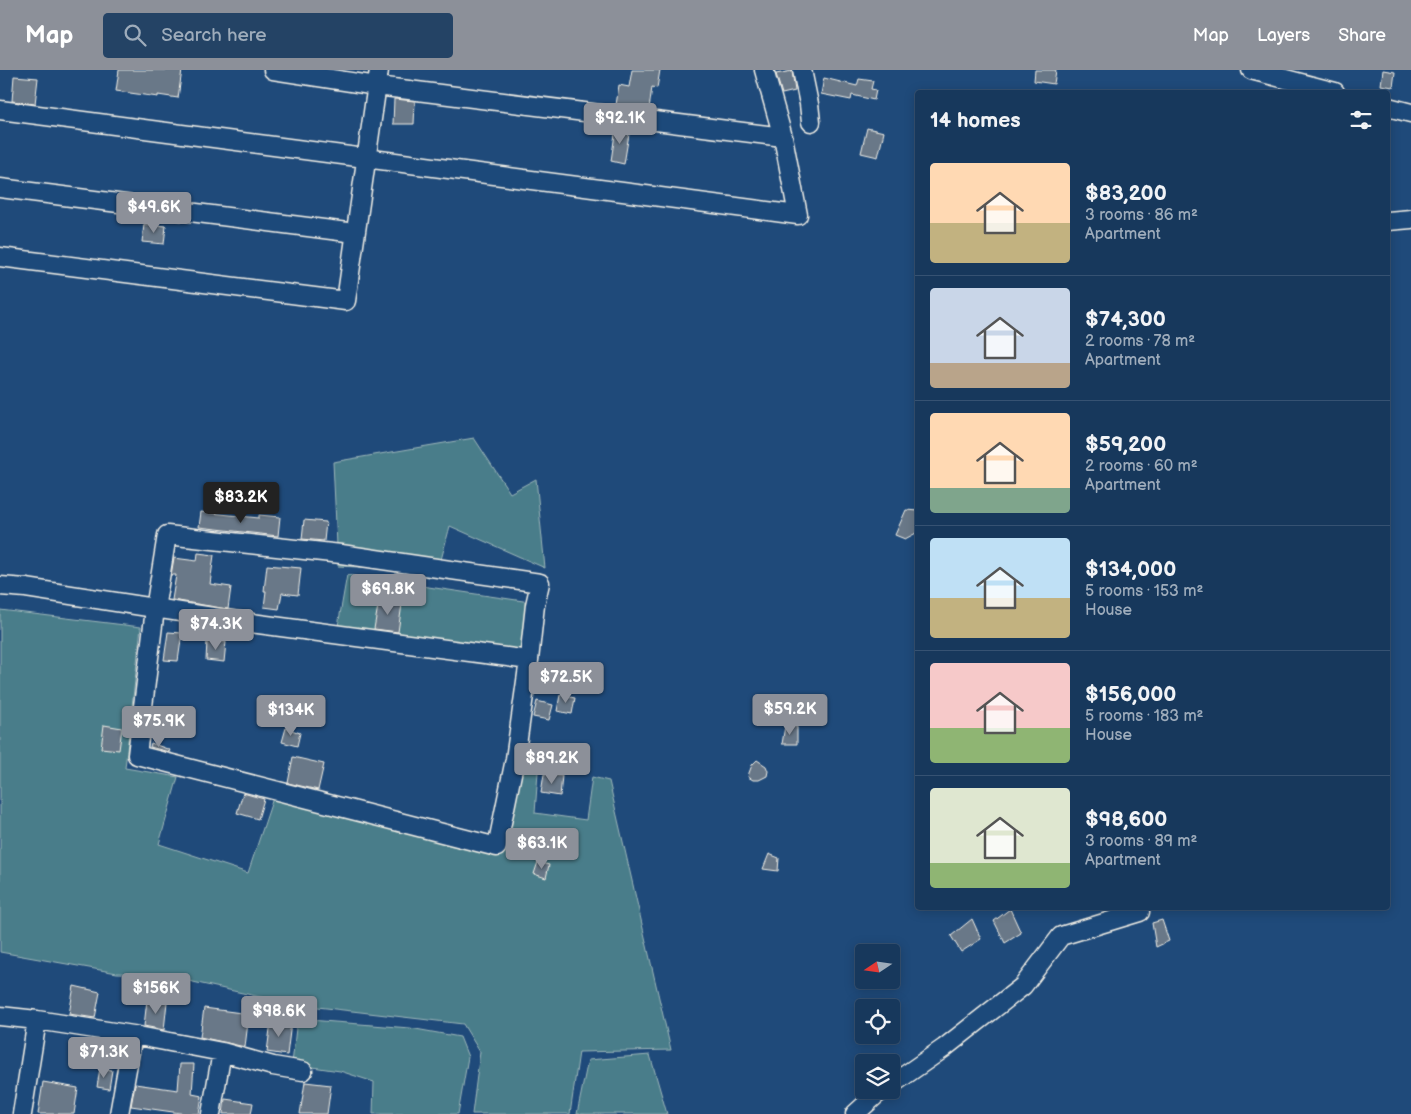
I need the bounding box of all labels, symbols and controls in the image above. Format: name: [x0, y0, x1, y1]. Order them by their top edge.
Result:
search box: [103, 13, 453, 58]
text: Map: [25, 21, 73, 50]
icon: search: [121, 21, 149, 49]
text: Search here: [161, 24, 267, 47]
text: Map: [1193, 25, 1229, 46]
text: Layers: [1257, 25, 1310, 46]
text: Share: [1338, 25, 1386, 46]
pin: $92.1K: [579, 102, 661, 145]
icon: filters: [1347, 106, 1375, 134]
text: 14 homes: [930, 108, 1021, 133]
text: $92.1K: [595, 109, 645, 128]
text: $83,200: [1085, 181, 1167, 206]
icon: home: [970, 183, 1030, 243]
pin: $49.6K: [113, 191, 195, 234]
text: $49.6K: [127, 198, 181, 217]
text: 3 rooms · 86 m²: [1085, 206, 1198, 225]
text: Apartment: [1085, 225, 1161, 244]
text: $74,300: [1085, 307, 1166, 332]
icon: home: [970, 308, 1030, 368]
text: 2 rooms · 78 m²: [1085, 332, 1195, 351]
text: Apartment: [1085, 351, 1161, 370]
text: $59,200: [1085, 432, 1166, 457]
icon: home: [970, 433, 1030, 493]
text: 2 rooms · 60 m²: [1085, 457, 1198, 476]
text: Apartment: [1085, 476, 1161, 495]
pin: $83.2K: [200, 482, 282, 524]
text: $83.2K: [214, 488, 268, 507]
text: $134,000: [1085, 557, 1176, 582]
icon: home: [970, 558, 1030, 618]
pin: $69.8K: [347, 574, 429, 616]
text: $69.8K: [361, 580, 415, 599]
text: 5 rooms · 153 m²: [1085, 582, 1203, 601]
text: House: [1085, 601, 1132, 620]
pin: $74.3K: [175, 608, 257, 651]
text: $74.3K: [190, 615, 242, 634]
pin: $72.5K: [525, 662, 607, 704]
text: $72.5K: [540, 668, 592, 687]
text: $156,000: [1085, 682, 1176, 707]
icon: home: [970, 683, 1030, 743]
pin: $134K: [256, 694, 326, 737]
pin: $59.2K: [749, 694, 831, 736]
text: $59.2K: [763, 700, 817, 719]
text: $134K: [268, 701, 314, 720]
pin: $75.9K: [118, 706, 200, 748]
text: 5 rooms · 183 m²: [1085, 707, 1204, 726]
text: $75.9K: [133, 712, 185, 731]
text: House: [1085, 726, 1132, 745]
pin: $89.2K: [511, 742, 593, 785]
text: $89.2K: [525, 749, 579, 768]
text: $98,600: [1085, 807, 1167, 832]
icon: home: [970, 808, 1030, 868]
pin: $63.1K: [501, 828, 583, 870]
text: 3 rooms · 89 m²: [1085, 832, 1197, 851]
text: $63.1K: [517, 834, 567, 853]
text: Apartment: [1085, 851, 1161, 870]
north arrow: [855, 944, 900, 989]
map controls: [855, 944, 900, 1099]
pin: $156K: [121, 972, 191, 1015]
text: $156K: [132, 979, 180, 998]
pin: $98.6K: [238, 996, 320, 1038]
button: locate: [855, 999, 900, 1044]
text: $98.6K: [252, 1002, 306, 1021]
pin: $71.3K: [63, 1036, 145, 1079]
text: $71.3K: [79, 1043, 129, 1062]
button: layers: [855, 1054, 900, 1099]

